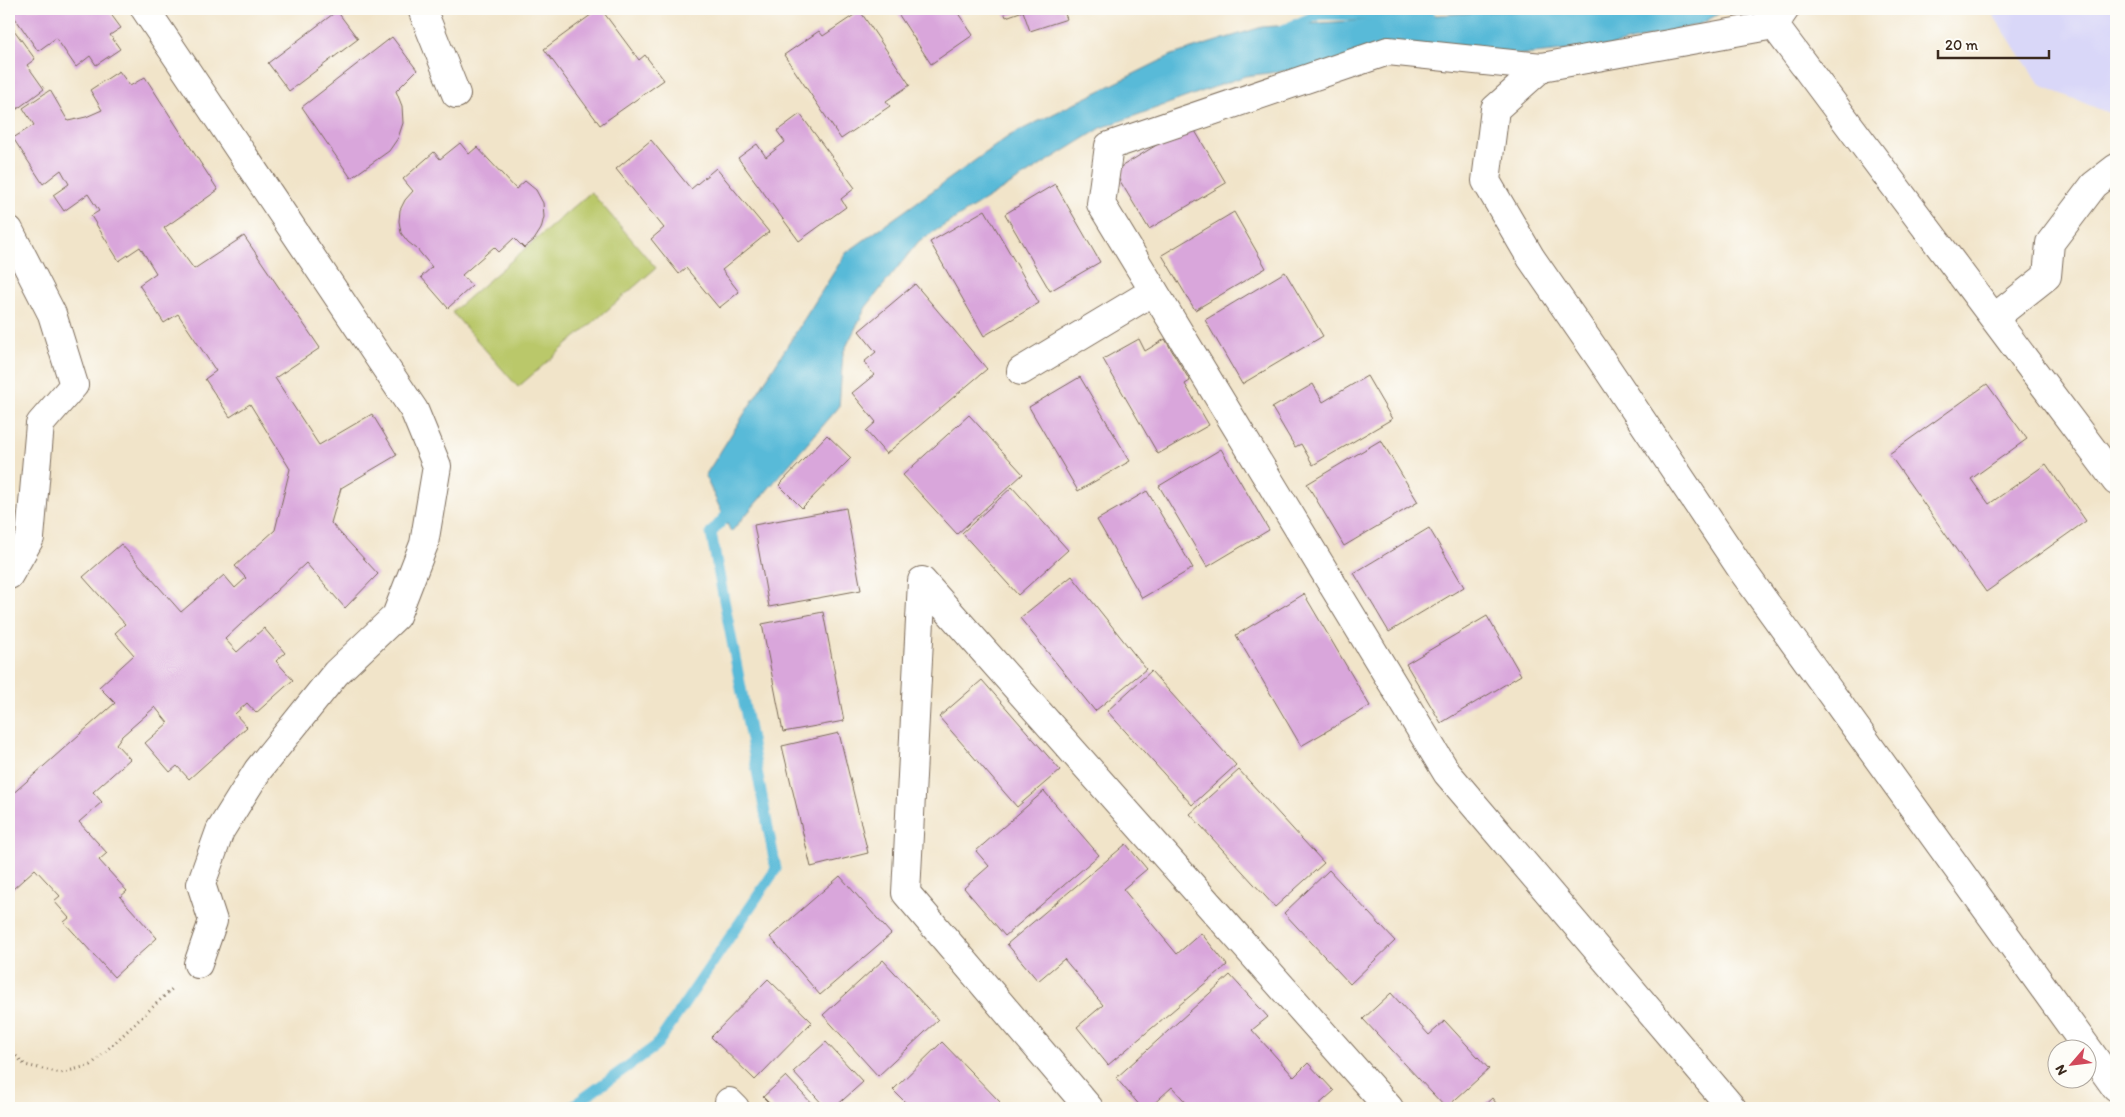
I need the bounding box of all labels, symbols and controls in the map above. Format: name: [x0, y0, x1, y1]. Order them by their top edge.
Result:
scale bar: [1938, 28, 2049, 60]
text: 20 m: [1945, 36, 1979, 54]
north arrow: [2048, 1040, 2098, 1090]
text: N: [2051, 1062, 2071, 1078]

